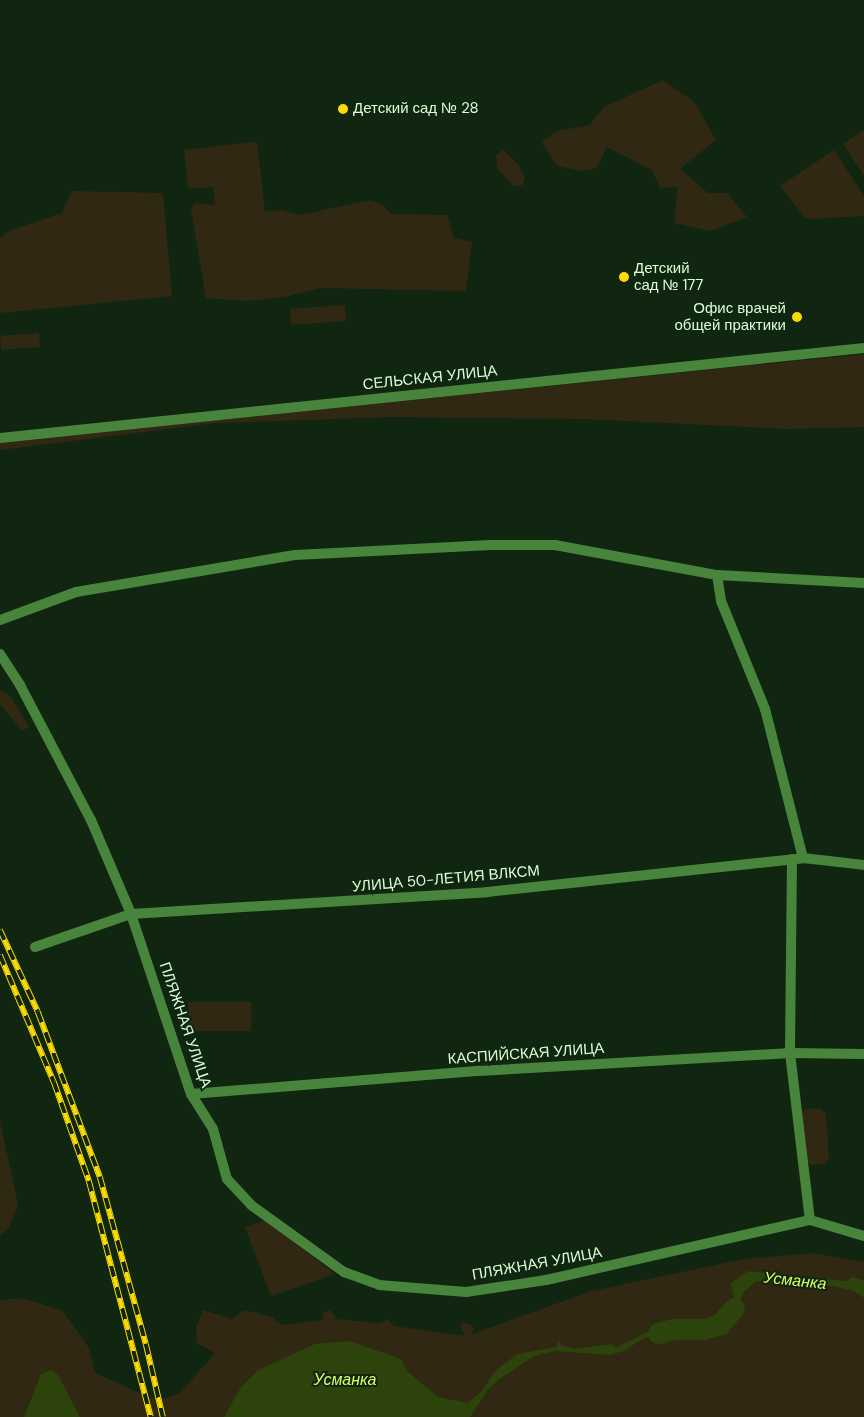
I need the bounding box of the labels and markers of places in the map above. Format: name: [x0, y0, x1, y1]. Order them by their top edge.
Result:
place label: Детский сад № 28: [353, 100, 479, 118]
marker: Детский сад № 28: [337, 103, 349, 115]
place label: Детский сад № 177: [634, 259, 703, 294]
marker: Детский сад № 177: [618, 271, 630, 283]
place label: Офис врачей общей практики: [674, 299, 786, 334]
marker: Офис врачей общей практики: [790, 310, 804, 324]

